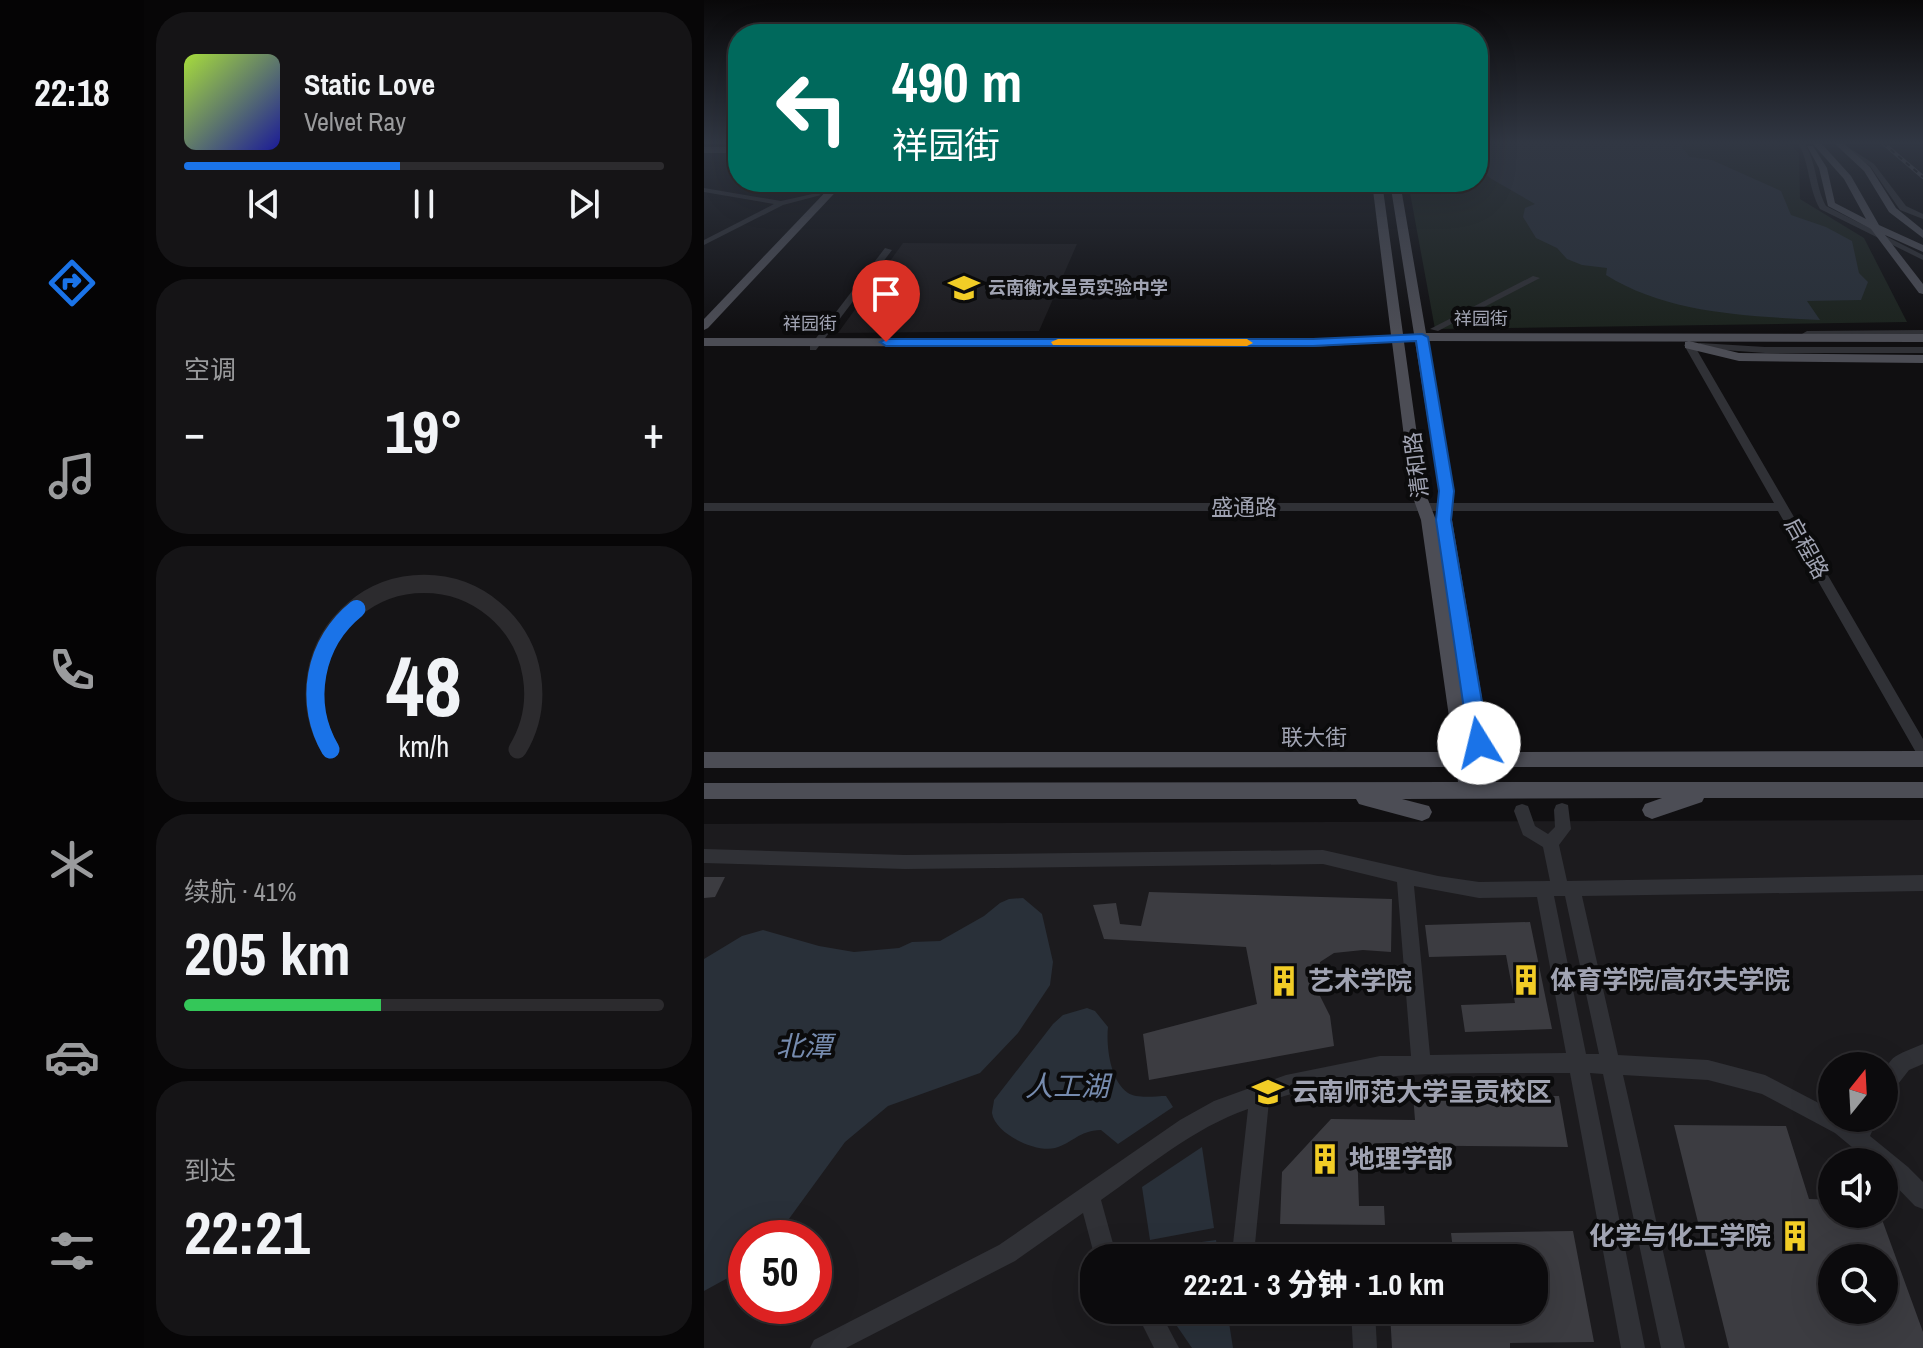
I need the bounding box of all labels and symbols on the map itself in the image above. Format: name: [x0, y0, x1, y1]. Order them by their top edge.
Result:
pin: [852, 260, 920, 342]
school or university icon: 云南衡水呈贡实验中学: [947, 271, 981, 305]
place label: 云南衡水呈贡实验中学: [988, 275, 1168, 300]
street label: 祥园街: [1454, 306, 1508, 331]
street label: 祥园街: [783, 311, 837, 336]
street label: 清和路: [1397, 430, 1435, 500]
street label: 盛通路: [1211, 492, 1277, 522]
street label: 启程路: [1778, 512, 1836, 584]
position arrow: [1437, 701, 1521, 785]
street label: 联大街: [1281, 722, 1347, 752]
place label: 体育学院/高尔夫学院: [1550, 962, 1790, 997]
place label: 艺术学院: [1308, 963, 1412, 998]
building icon: 体育学院/高尔夫学院: [1509, 963, 1543, 997]
building icon: 艺术学院: [1267, 964, 1301, 998]
water label: 北潭: [776, 1027, 837, 1065]
north arrow: [1818, 1052, 1898, 1132]
water label: 人工湖: [1025, 1067, 1113, 1105]
place label: 云南师范大学呈贡校区: [1292, 1074, 1552, 1109]
school or university icon: 云南师范大学呈贡校区: [1251, 1075, 1285, 1109]
place label: 地理学部: [1349, 1141, 1453, 1176]
building icon: 地理学部: [1308, 1142, 1342, 1176]
place label: 化学与化工学院: [1589, 1218, 1771, 1253]
building icon: 化学与化工学院: [1778, 1219, 1812, 1253]
speed limit sign: 50: [728, 1220, 832, 1324]

